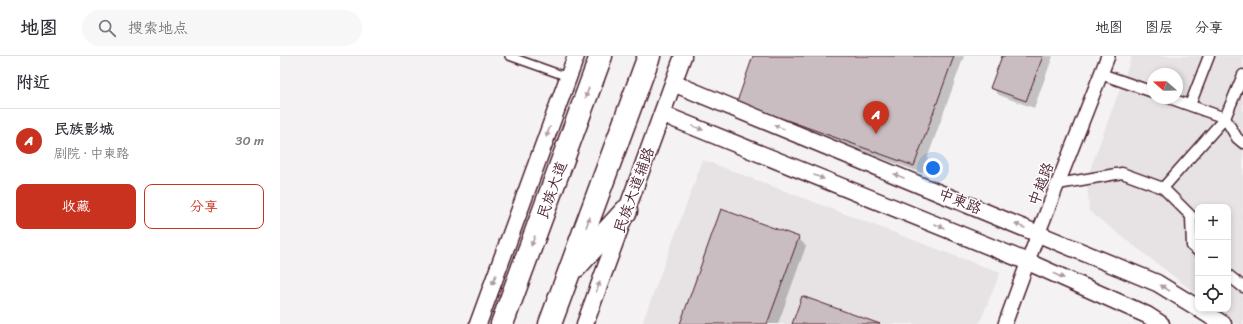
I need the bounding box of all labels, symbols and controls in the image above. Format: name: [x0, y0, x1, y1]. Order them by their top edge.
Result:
search box: [82, 10, 362, 46]
text: 地图: [20, 11, 58, 44]
text: 搜索地点: [128, 15, 188, 41]
text: 地图: [1095, 15, 1123, 40]
text: 图层: [1145, 15, 1173, 40]
text: 分享: [1195, 15, 1223, 40]
icon: search: [96, 17, 118, 39]
text: 附近: [16, 67, 50, 97]
north arrow: [1147, 68, 1183, 104]
one-way arrow: [584, 87, 590, 99]
pin: A: [863, 101, 889, 134]
text: 民族影城: [54, 116, 114, 142]
one-way arrow: [773, 123, 785, 129]
one-way arrow: [545, 126, 551, 138]
one-way arrow: [693, 126, 705, 132]
text: A: [25, 129, 33, 152]
text: 30 m: [235, 129, 264, 152]
text: 剧院 · 中柬路: [54, 142, 129, 165]
street label: 民族大道辅路: [606, 143, 662, 237]
street label: 民族大道: [530, 157, 574, 223]
your location: [923, 158, 943, 178]
street label: 中越路: [1021, 158, 1061, 210]
one-way arrow: [893, 173, 905, 179]
one-way arrow: [813, 175, 825, 181]
street label: 中柬路: [934, 181, 986, 221]
button: 收藏: [16, 184, 136, 229]
button: 分享: [144, 184, 264, 229]
map controls: [1195, 204, 1231, 312]
button: +: [1195, 204, 1231, 240]
one-way arrow: [585, 215, 591, 227]
one-way arrow: [933, 223, 944, 229]
one-way arrow: [1013, 223, 1025, 229]
one-way arrow: [530, 235, 536, 247]
button: −: [1195, 240, 1231, 276]
one-way arrow: [1053, 273, 1065, 279]
one-way arrow: [490, 275, 496, 287]
button: locate: [1195, 276, 1231, 312]
one-way arrow: [595, 281, 601, 293]
one-way arrow: [1159, 284, 1171, 291]

